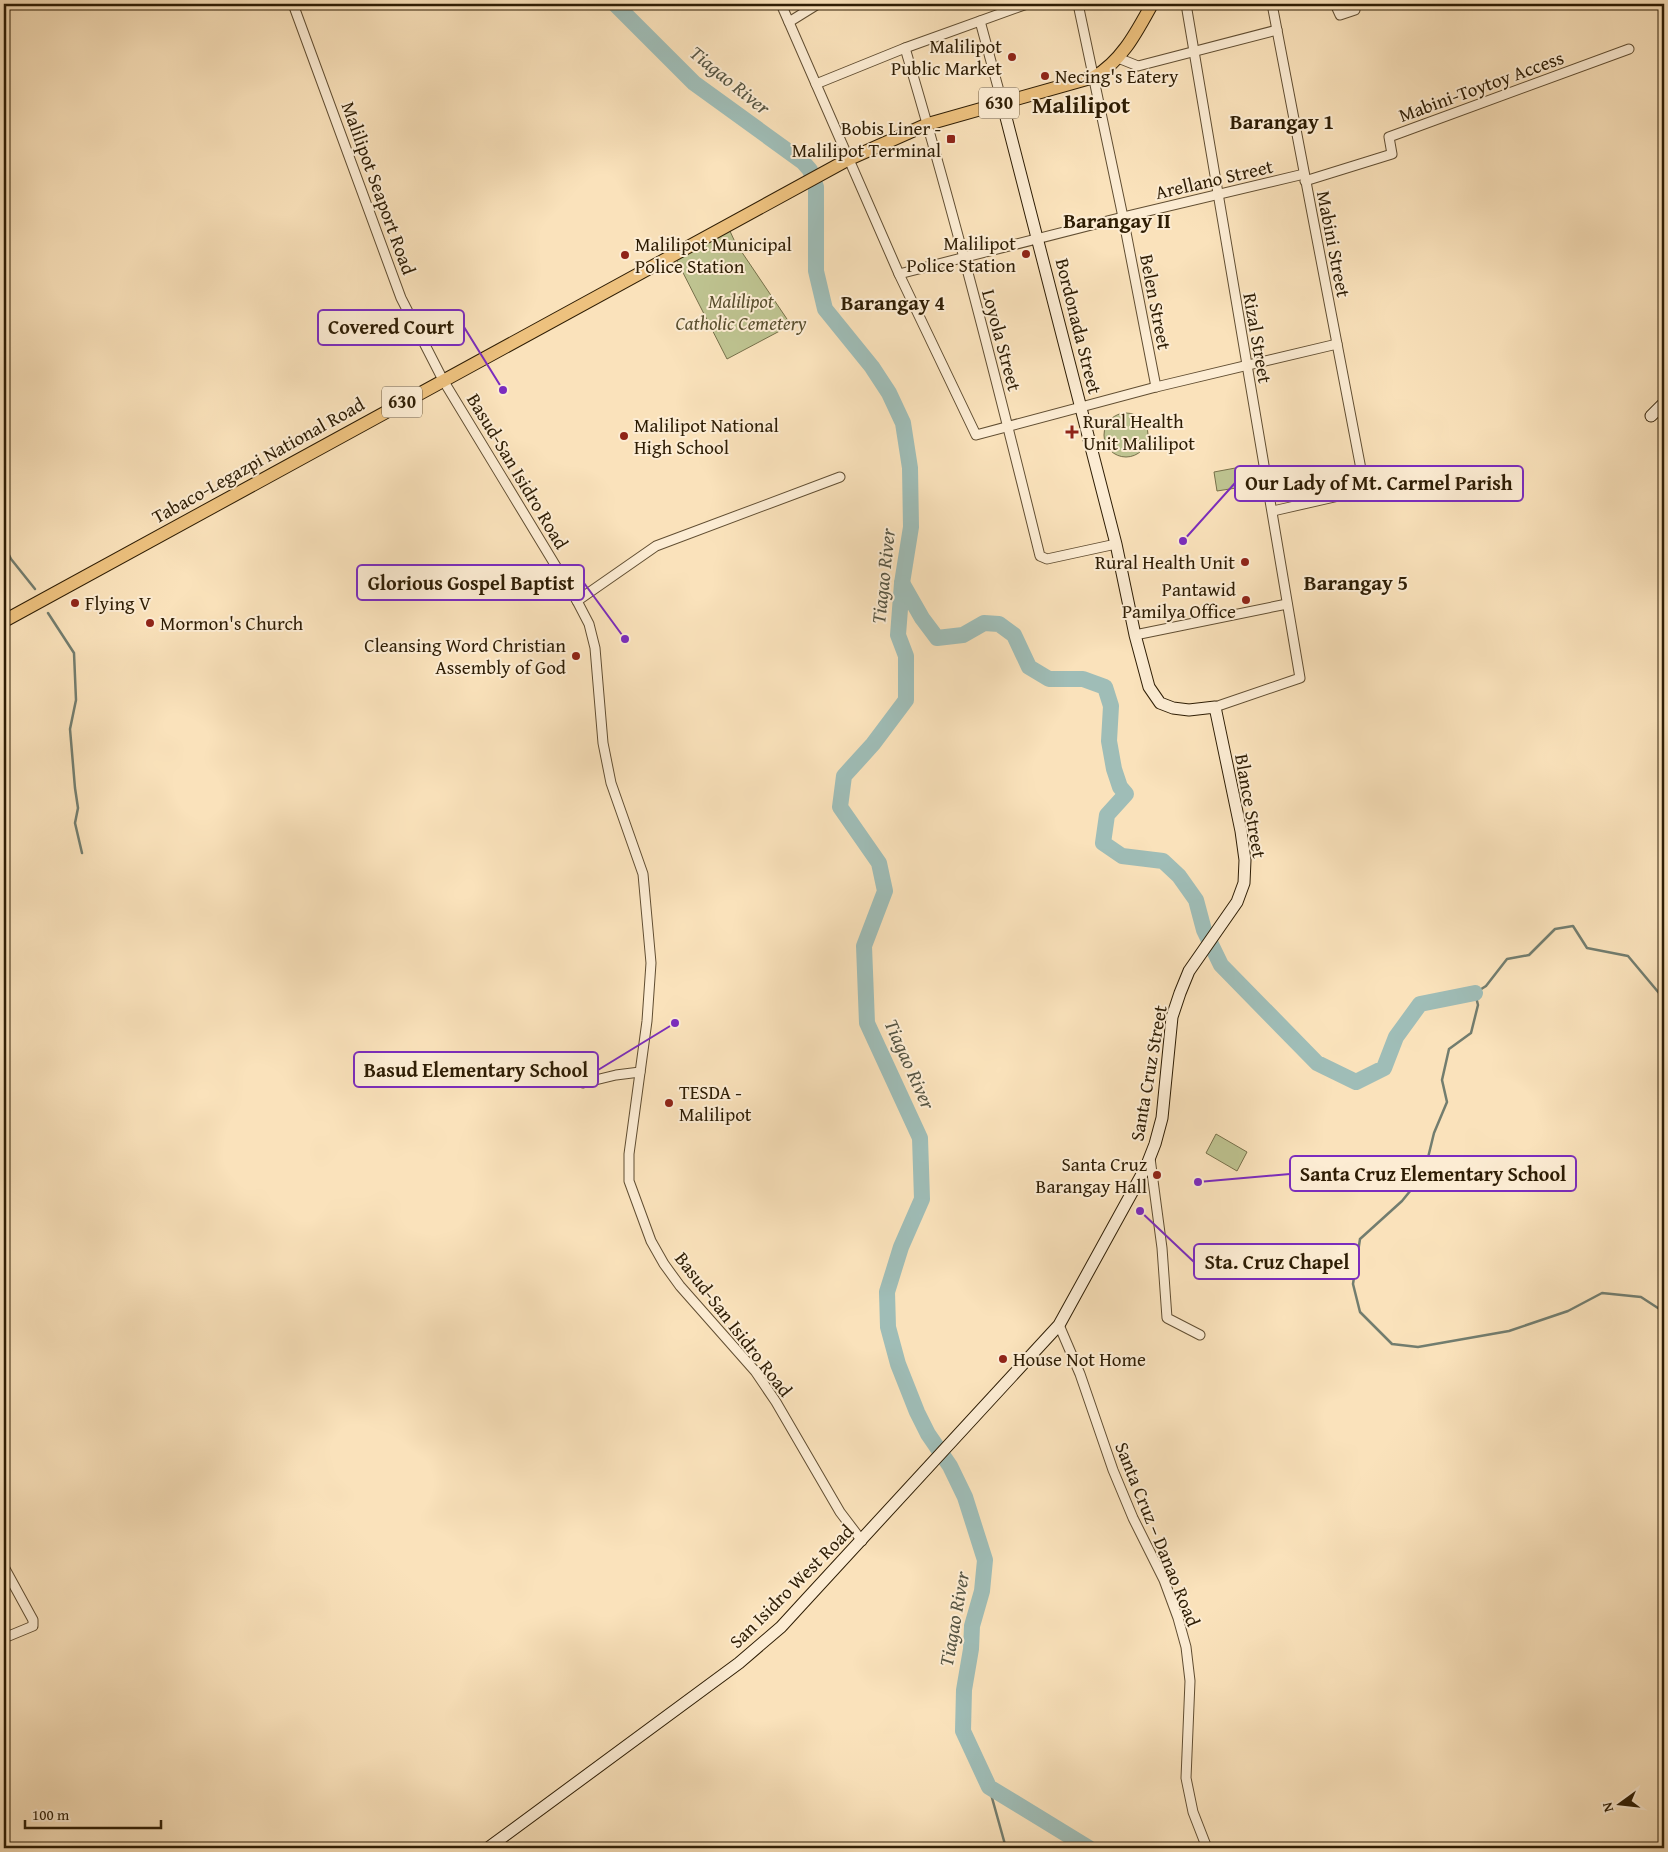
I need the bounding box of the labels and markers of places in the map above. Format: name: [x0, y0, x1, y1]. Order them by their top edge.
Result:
place label: Malilipot Public Market: [891, 32, 1002, 82]
marker: Malilipot Public Market: [1006, 51, 1018, 63]
place label: Necing's Eatery: [1055, 62, 1179, 90]
marker: Necing's Eatery: [1039, 70, 1051, 82]
place label: Bobis Liner - Malilipot Terminal: [792, 114, 941, 164]
marker: Bobis Liner - Malilipot Terminal: [945, 133, 957, 145]
place label: Malilipot Police Station: [907, 229, 1016, 279]
place label: Malilipot Municipal Police Station: [635, 230, 792, 280]
marker: Malilipot Police Station: [1020, 248, 1032, 260]
marker: Malilipot Municipal Police Station: [619, 249, 631, 261]
callout: Covered Court: [318, 310, 464, 345]
place label: Rural Health Unit Malilipot: [1083, 407, 1195, 457]
place label: Malilipot National High School: [634, 411, 779, 461]
marker: Rural Health Unit Malilipot: [1065, 425, 1079, 439]
marker: Malilipot National High School: [618, 430, 630, 442]
callout: Our Lady of Mt. Carmel Parish: [1235, 466, 1523, 501]
place label: Rural Health Unit: [1095, 548, 1235, 576]
marker: Rural Health Unit: [1239, 556, 1251, 568]
callout: Glorious Gospel Baptist: [357, 565, 584, 600]
place label: Pantawid Pamilya Office: [1122, 575, 1237, 625]
place label: Flying V: [85, 589, 152, 617]
marker: Pantawid Pamilya Office: [1240, 594, 1252, 606]
marker: Flying V: [69, 597, 81, 609]
place label: Mormon's Church: [160, 609, 304, 637]
marker: Mormon's Church: [144, 617, 156, 629]
place label: Cleansing Word Christian Assembly of God: [364, 631, 567, 681]
marker: Cleansing Word Christian Assembly of God: [570, 650, 582, 662]
callout: Basud Elementary School: [354, 1052, 598, 1087]
place label: TESDA - Malilipot: [679, 1078, 752, 1128]
marker: TESDA - Malilipot: [663, 1097, 675, 1109]
place label: Santa Cruz Barangay Hall: [1036, 1150, 1147, 1200]
callout: Santa Cruz Elementary School: [1290, 1156, 1576, 1191]
marker: Santa Cruz Barangay Hall: [1151, 1169, 1163, 1181]
callout: Sta. Cruz Chapel: [1194, 1244, 1359, 1279]
place label: House Not Home: [1013, 1345, 1146, 1373]
marker: House Not Home: [997, 1353, 1009, 1365]

